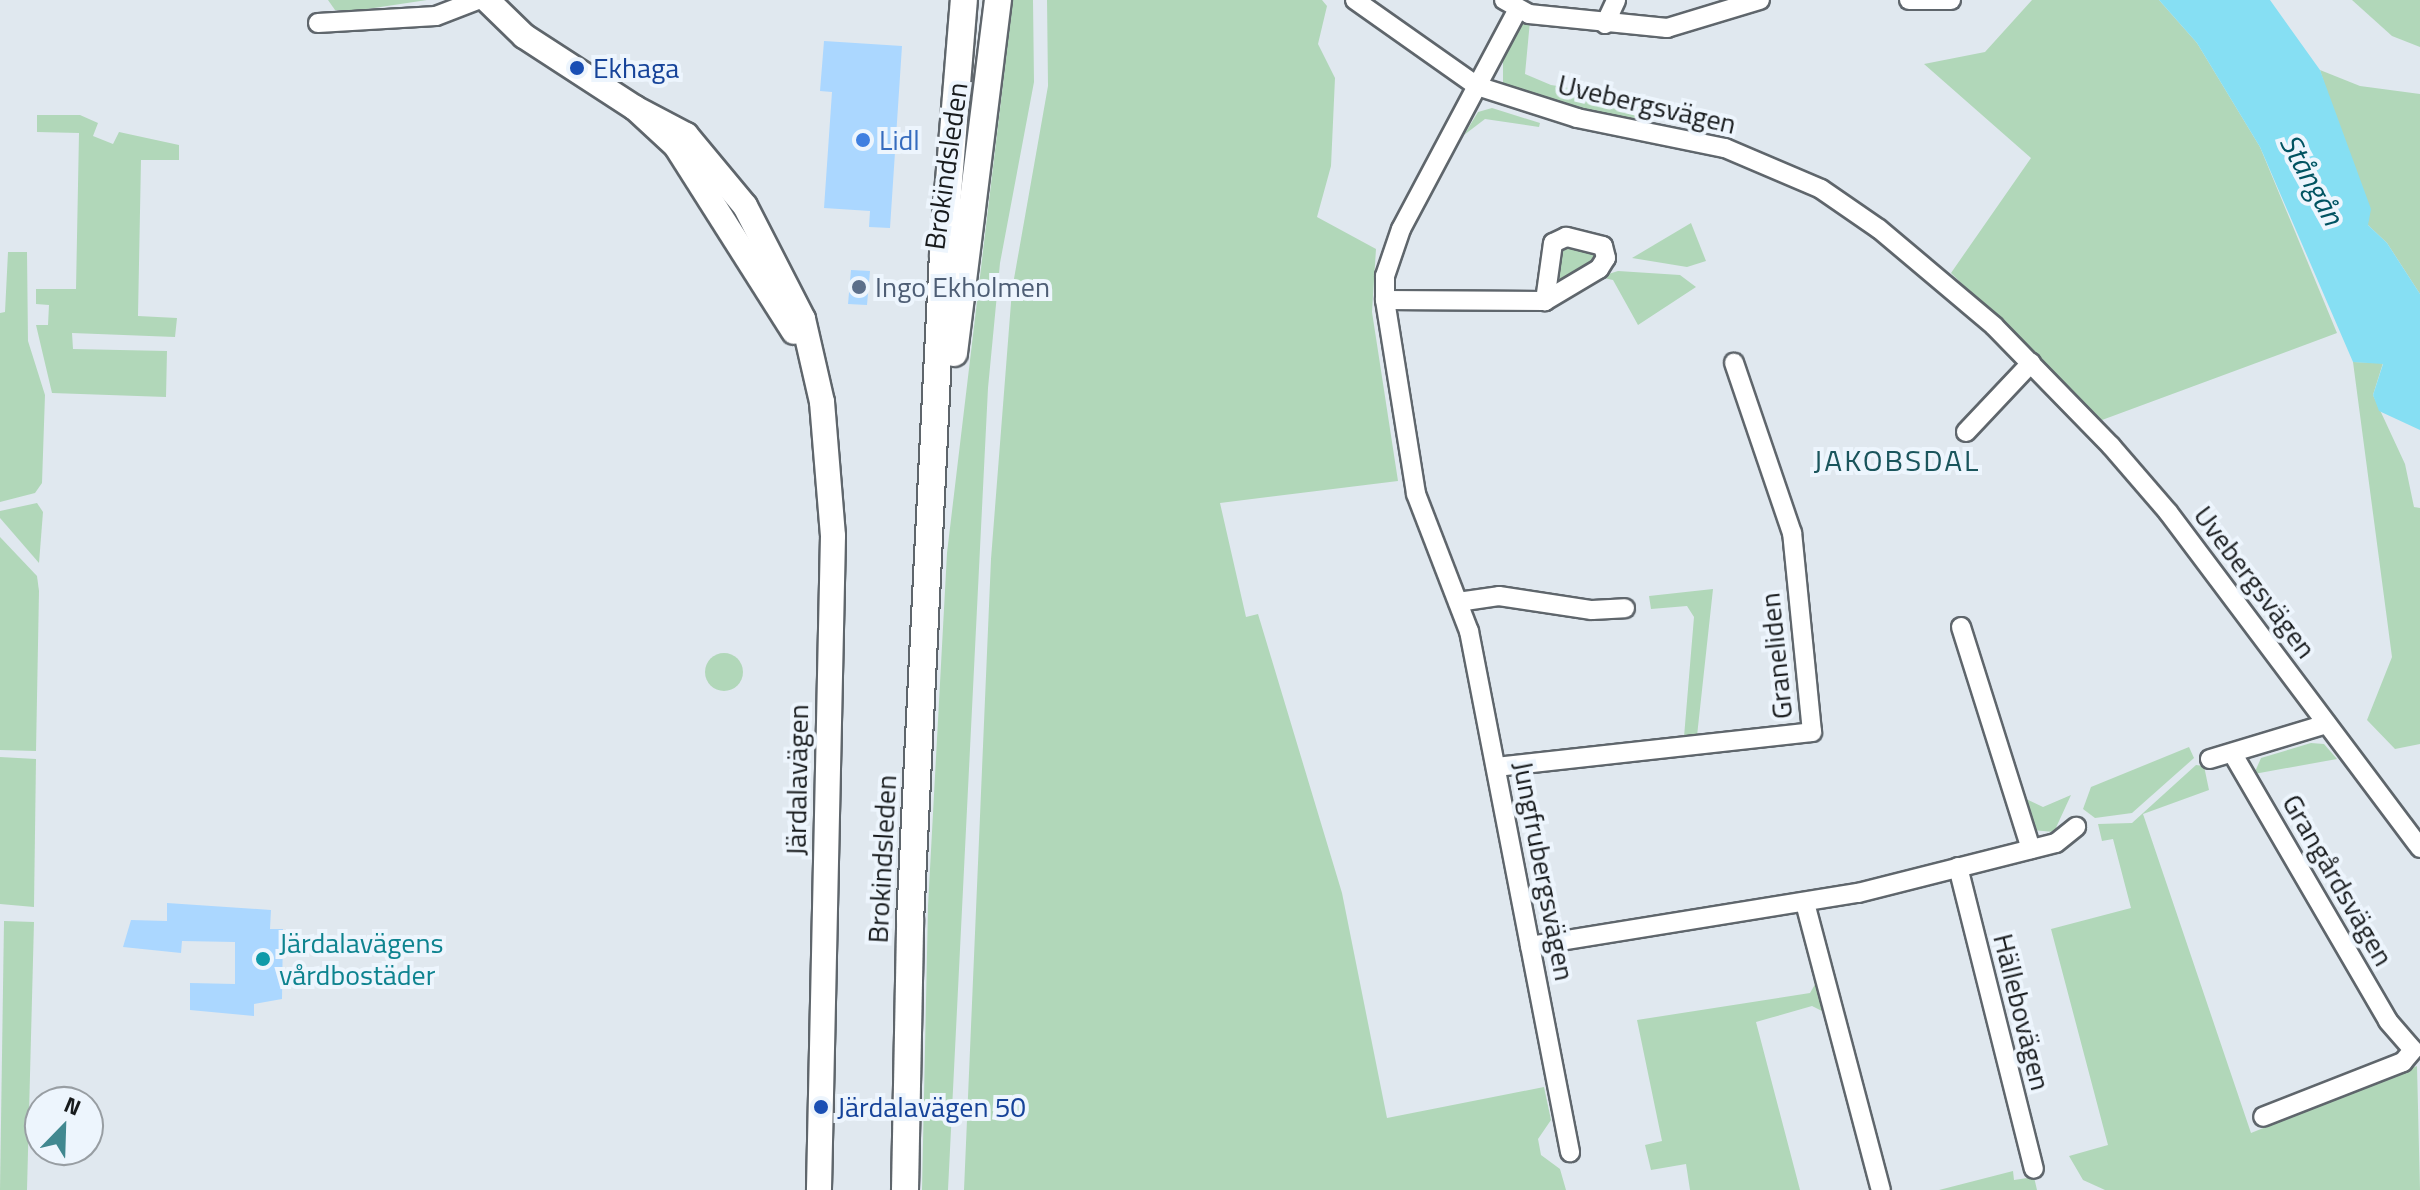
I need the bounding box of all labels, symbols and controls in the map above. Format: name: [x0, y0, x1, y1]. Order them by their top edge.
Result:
place label: Ekhaga: [593, 51, 679, 85]
marker: Ekhaga: [568, 59, 586, 77]
street label: Uvebergsvägen: [1555, 67, 1739, 141]
street label: Brokindsleden: [918, 80, 974, 252]
place label: Lidl: [879, 123, 920, 157]
water label: Stångån: [2272, 127, 2352, 231]
marker: Lidl: [854, 131, 872, 149]
place label: Ingo Ekholmen: [875, 270, 1050, 304]
marker: Ingo Ekholmen: [850, 278, 868, 296]
district label: JAKOBSDAL: [1814, 442, 1980, 478]
street label: Uvebergsvägen: [2187, 499, 2323, 665]
street label: Graneliden: [1753, 591, 1799, 721]
street label: Järdalavägen: [779, 704, 815, 856]
street label: Jungfrubergsvägen: [1506, 759, 1582, 983]
street label: Brokindsleden: [861, 774, 903, 944]
street label: Grangårdsvägen: [2275, 788, 2401, 972]
place label: Järdalavägens vårdbostäder: [279, 926, 443, 992]
street label: Hällebovägen: [1986, 930, 2058, 1094]
marker: Järdalavägens vårdbostäder: [254, 950, 272, 968]
north arrow: [24, 1086, 104, 1166]
text: N: [59, 1087, 86, 1124]
place label: Järdalavägen 50: [837, 1090, 1026, 1124]
marker: Järdalavägen 50: [812, 1098, 830, 1116]

